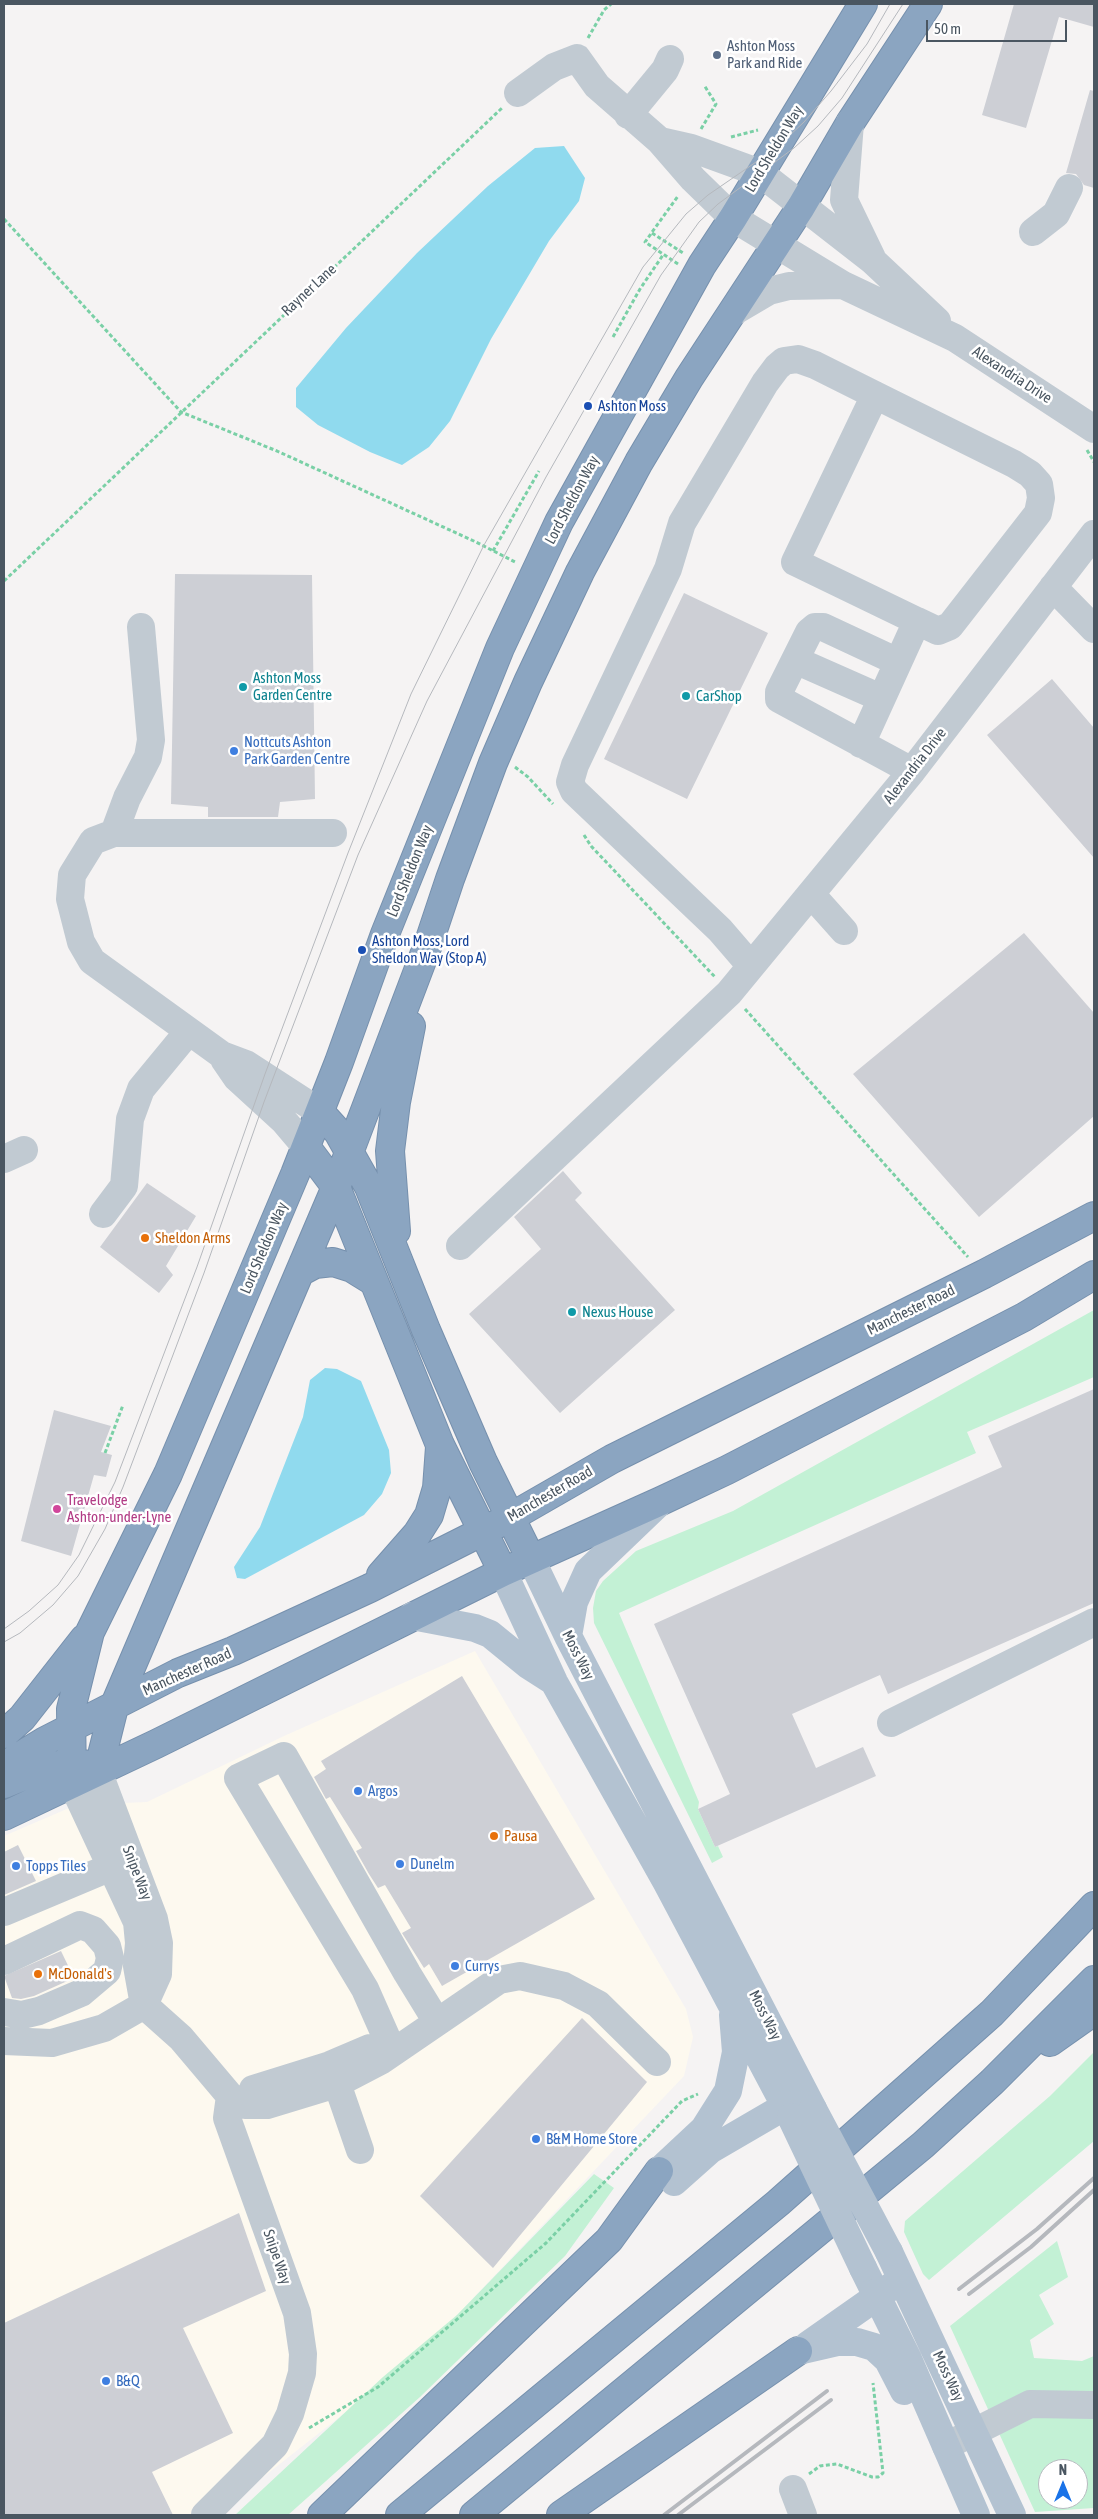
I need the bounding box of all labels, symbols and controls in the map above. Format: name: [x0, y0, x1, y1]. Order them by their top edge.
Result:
scale bar: [928, 10, 1069, 42]
text: 50 m: [934, 20, 961, 37]
place label: Ashton Moss Park and Ride: [727, 37, 802, 72]
marker: Ashton Moss Park and Ride: [711, 49, 723, 61]
street label: Lord Sheldon Way: [741, 102, 807, 196]
street label: Rayner Lane: [278, 260, 340, 320]
street label: Alexandria Drive: [969, 343, 1055, 407]
place label: Ashton Moss: [598, 397, 666, 415]
marker: Ashton Moss: [582, 400, 594, 412]
street label: Lord Sheldon Way: [541, 453, 603, 547]
place label: Ashton Moss Garden Centre: [253, 669, 332, 704]
marker: Ashton Moss Garden Centre: [237, 681, 249, 693]
place label: CarShop: [696, 687, 742, 705]
marker: CarShop: [680, 690, 692, 702]
street label: Alexandria Drive: [880, 724, 950, 808]
place label: Nottcuts Ashton Park Garden Centre: [244, 733, 350, 768]
marker: Nottcuts Ashton Park Garden Centre: [228, 745, 240, 757]
street label: Lord Sheldon Way: [383, 822, 437, 920]
place label: Ashton Moss, Lord Sheldon Way (Stop A): [372, 932, 487, 967]
marker: Ashton Moss, Lord Sheldon Way (Stop A): [356, 944, 368, 956]
street label: Lord Sheldon Way: [237, 1200, 291, 1296]
place label: Sheldon Arms: [155, 1229, 231, 1247]
marker: Sheldon Arms: [139, 1232, 151, 1244]
street label: Manchester Road: [864, 1281, 958, 1339]
place label: Nexus House: [582, 1303, 653, 1321]
marker: Nexus House: [566, 1306, 578, 1318]
street label: Manchester Road: [504, 1462, 596, 1526]
place label: Travelodge Ashton-under-Lyne: [67, 1491, 171, 1526]
marker: Travelodge Ashton-under-Lyne: [51, 1503, 63, 1515]
street label: Moss Way: [558, 1627, 598, 1683]
street label: Manchester Road: [140, 1644, 234, 1700]
place label: Argos: [368, 1782, 398, 1800]
marker: Argos: [352, 1785, 364, 1797]
place label: Pausa: [504, 1827, 538, 1845]
marker: Pausa: [488, 1830, 500, 1842]
street label: Snipe Way: [118, 1843, 156, 1903]
place label: Dunelm: [410, 1855, 455, 1873]
place label: Topps Tiles: [26, 1857, 86, 1875]
marker: Dunelm: [394, 1858, 406, 1870]
marker: Topps Tiles: [10, 1860, 22, 1872]
place label: Currys: [465, 1957, 499, 1975]
marker: Currys: [449, 1960, 461, 1972]
place label: McDonald's: [48, 1965, 112, 1983]
marker: McDonald's: [32, 1968, 44, 1980]
street label: Moss Way: [745, 1987, 785, 2043]
place label: B&M Home Store: [546, 2130, 637, 2148]
marker: B&M Home Store: [530, 2133, 542, 2145]
street label: Snipe Way: [259, 2227, 295, 2287]
street label: Moss Way: [929, 2348, 967, 2404]
place label: B&Q: [116, 2372, 140, 2390]
marker: B&Q: [100, 2375, 112, 2387]
north arrow: [1038, 2459, 1088, 2509]
text: N: [1059, 2462, 1067, 2478]

